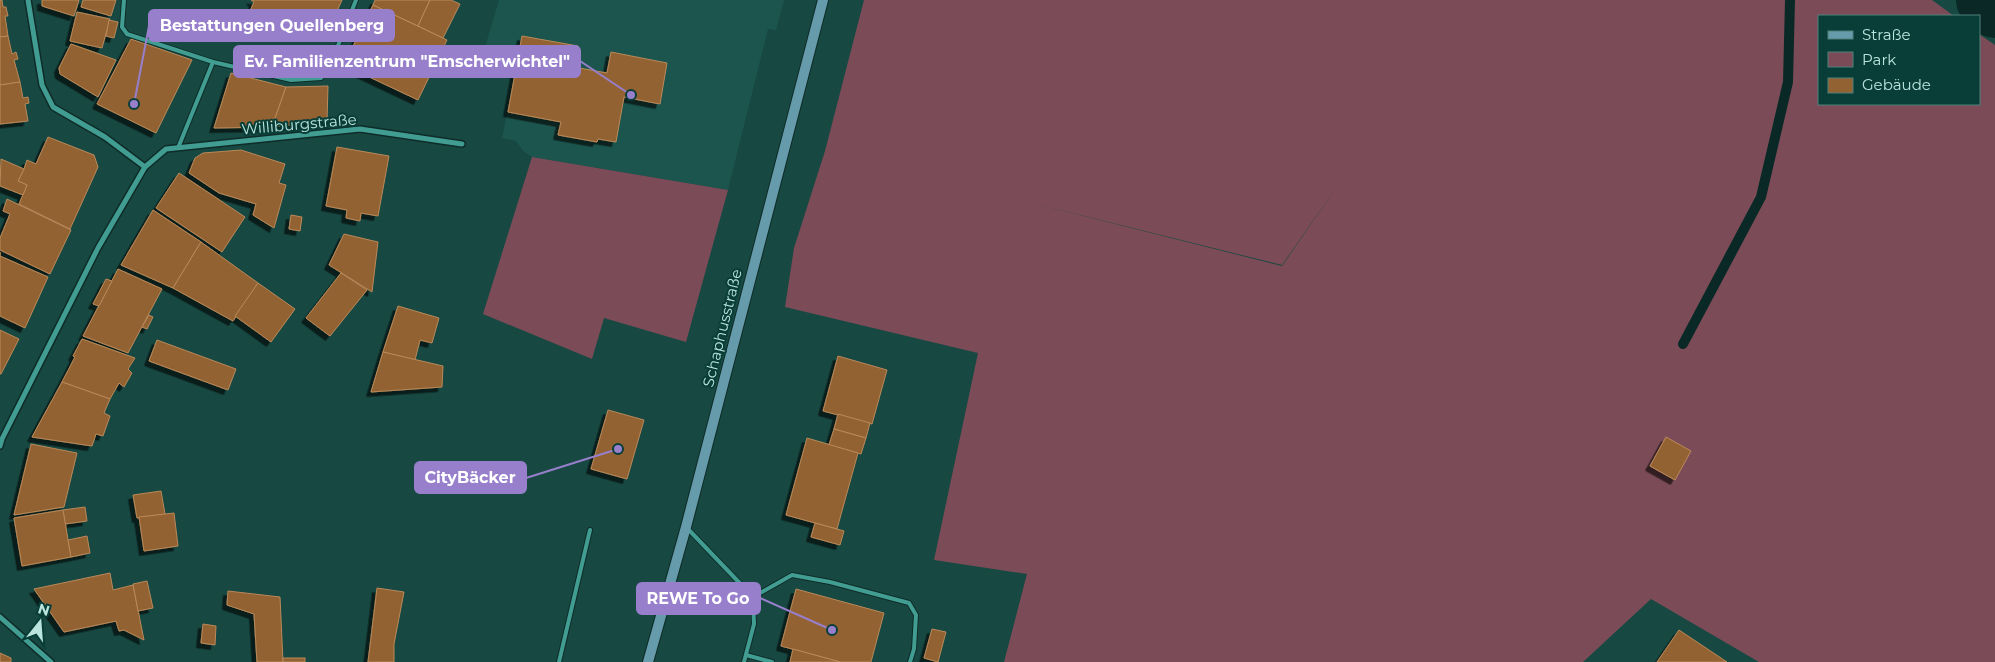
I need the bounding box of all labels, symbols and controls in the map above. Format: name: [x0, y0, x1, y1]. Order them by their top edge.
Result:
callout: Bestattungen Quellenberg: [149, 10, 394, 41]
legend: [1818, 15, 1980, 105]
text: Bestattungen Quellenberg: [160, 16, 384, 35]
text: Straße: [1862, 25, 1911, 44]
callout: Ev. Familienzentrum "Emscherwichtel": [234, 46, 580, 77]
text: Park: [1862, 50, 1896, 69]
text: Ev. Familienzentrum "Emscherwichtel": [244, 52, 570, 71]
text: Gebäude: [1862, 75, 1931, 94]
street label: Williburgstraße: [241, 109, 357, 139]
street label: Schaphusstraße: [698, 267, 746, 389]
callout: CityBäcker: [415, 462, 526, 493]
text: CityBäcker: [424, 468, 516, 487]
callout: REWE To Go: [637, 583, 760, 614]
text: REWE To Go: [647, 589, 749, 608]
north arrow: [15, 597, 65, 647]
text: N: [36, 599, 52, 620]

